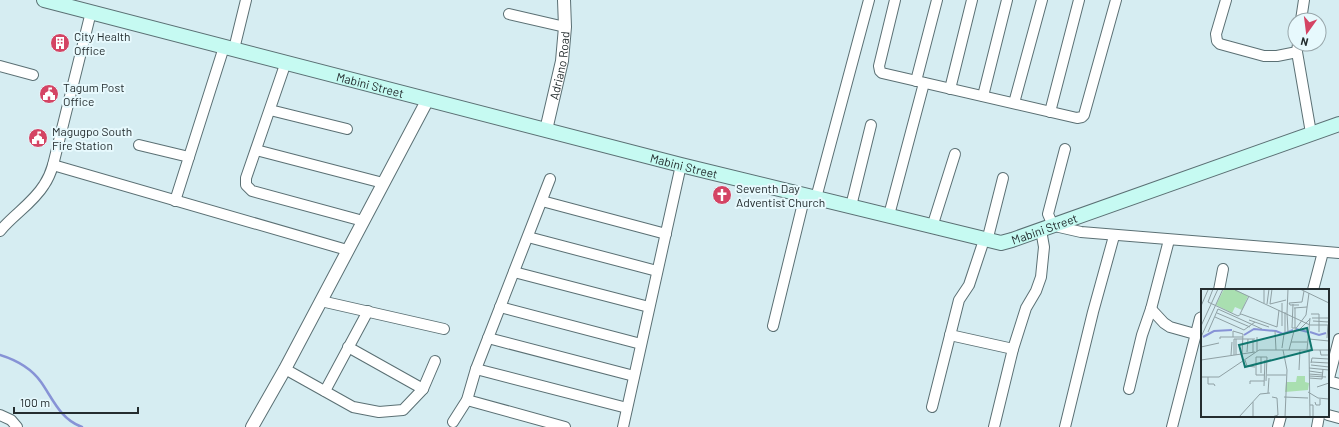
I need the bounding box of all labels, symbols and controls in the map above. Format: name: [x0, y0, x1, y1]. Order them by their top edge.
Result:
north arrow: [1287, 12, 1327, 52]
place label: City Health Office: [74, 29, 131, 57]
street label: Adriano Road: [546, 31, 572, 101]
building icon: City Health Office: [49, 32, 71, 54]
text: N: [1299, 35, 1310, 49]
street label: Mabini Street: [335, 69, 405, 100]
place label: Tagum Post Office: [63, 80, 125, 108]
public building icon: Tagum Post Office: [38, 83, 60, 105]
place label: Magugpo South Fire Station: [52, 124, 132, 152]
public building icon: Magugpo South Fire Station: [27, 127, 49, 149]
street label: Mabini Street: [649, 150, 719, 181]
place label: Seventh Day Adventist Church: [736, 181, 825, 209]
church icon: Seventh Day Adventist Church: [711, 184, 733, 206]
street label: Mabini Street: [1009, 210, 1079, 247]
inset map: [1201, 289, 1329, 417]
scale bar: [14, 389, 138, 415]
text: 100 m: [20, 395, 50, 409]

